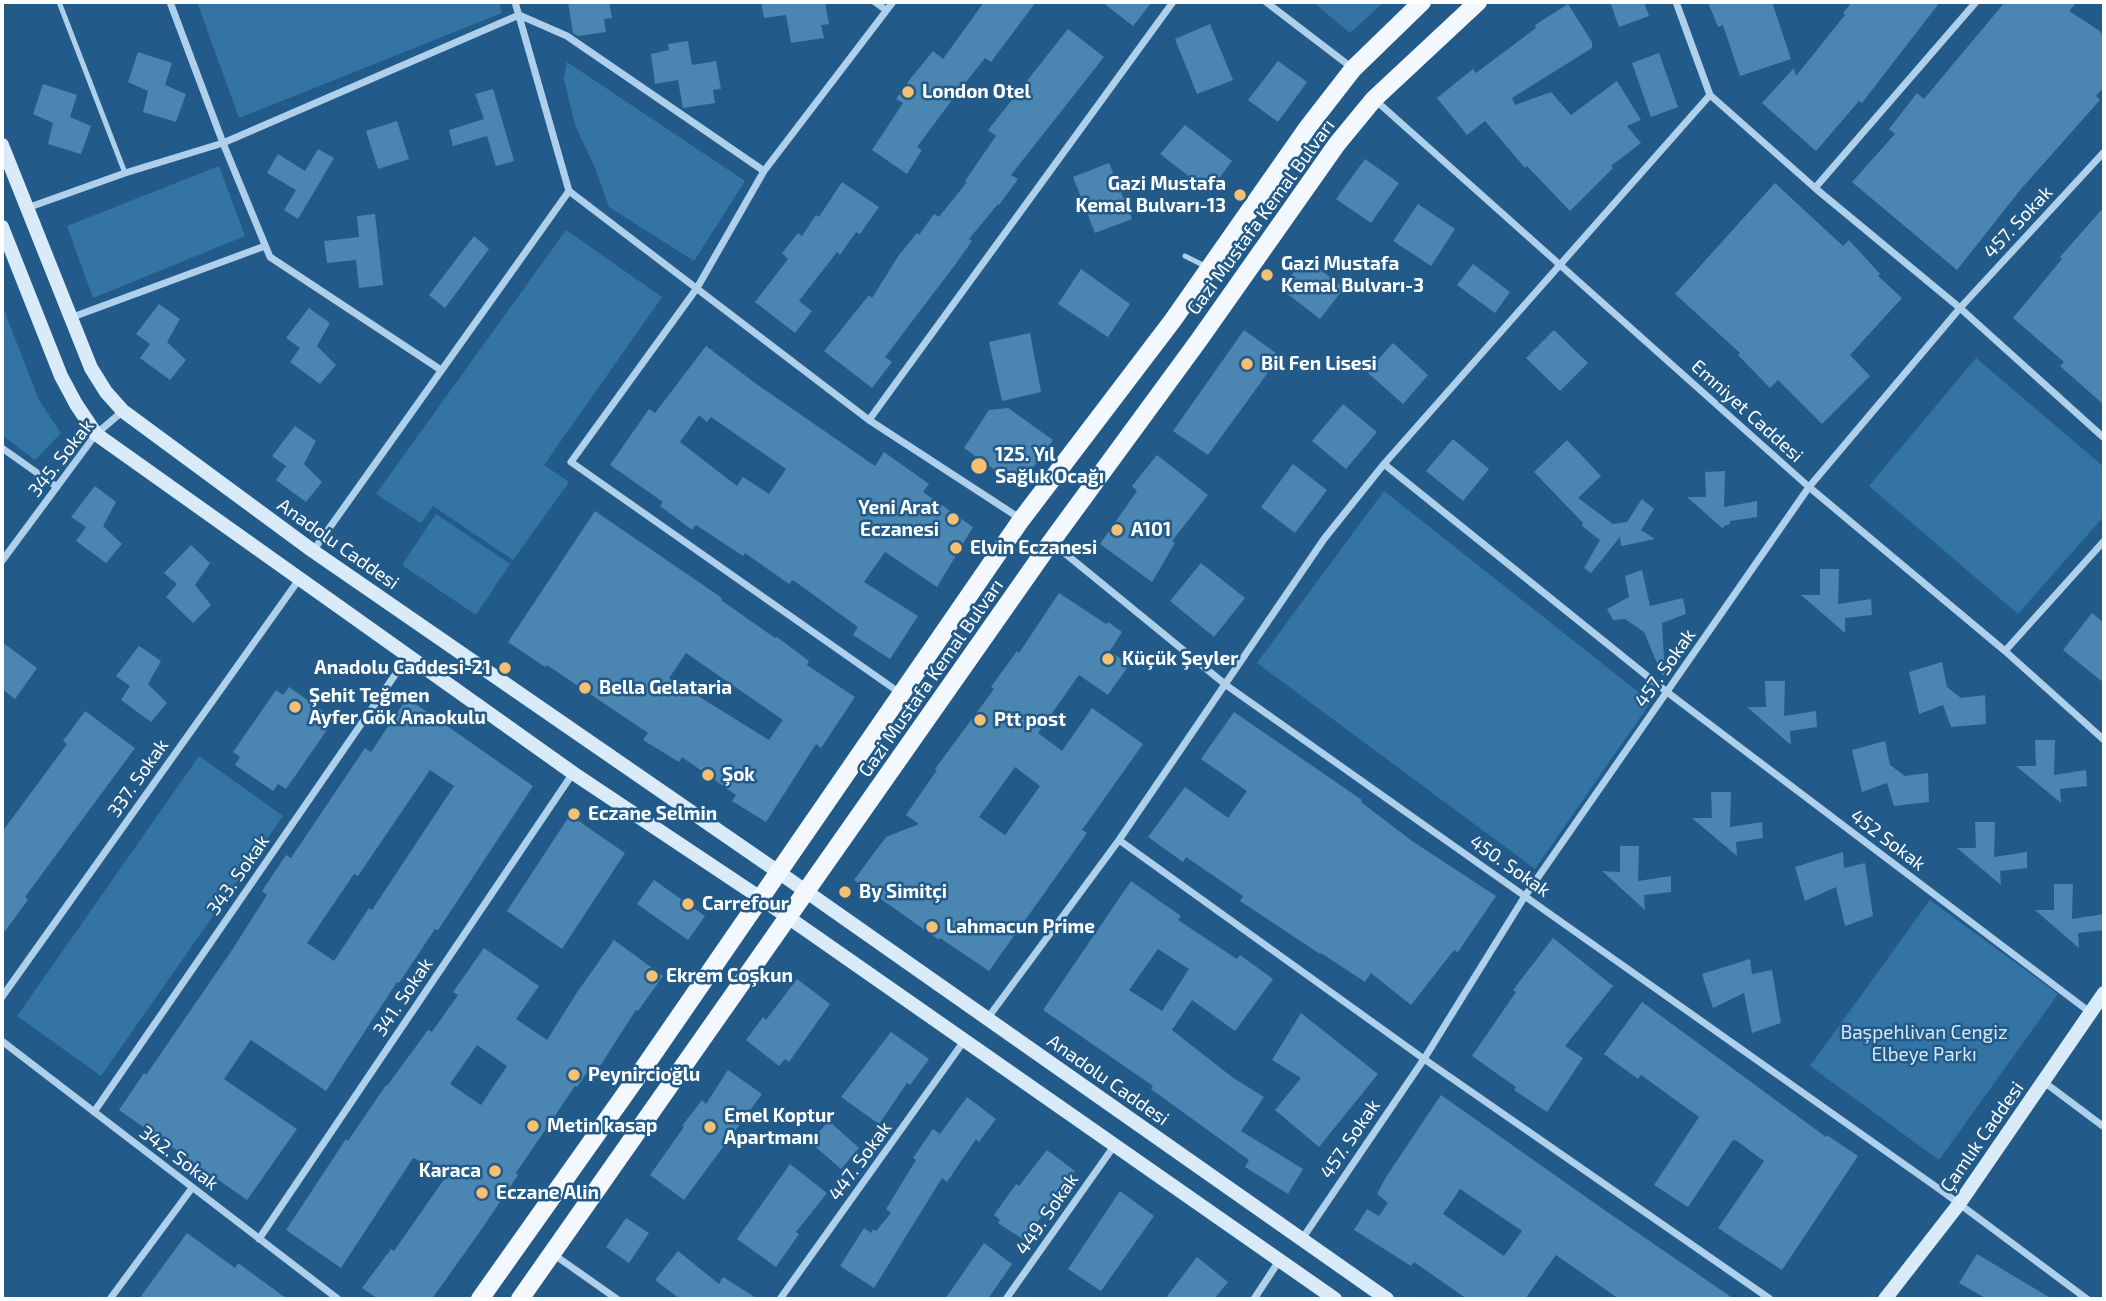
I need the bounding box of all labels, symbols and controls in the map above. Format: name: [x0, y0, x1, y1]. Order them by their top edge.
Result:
place label: London Otel: [922, 81, 1031, 103]
marker: London Otel: [900, 84, 916, 100]
street label: Gazi Mustafa Kemal Bulvarı: [1182, 115, 1340, 319]
place label: Gazi Mustafa Kemal Bulvarı-13: [1075, 173, 1226, 217]
street label: 457. Sokak: [1979, 181, 2057, 263]
marker: Gazi Mustafa Kemal Bulvarı-13: [1232, 187, 1248, 203]
place label: Gazi Mustafa Kemal Bulvarı-3: [1281, 253, 1424, 297]
marker: Gazi Mustafa Kemal Bulvarı-3: [1259, 267, 1275, 283]
place label: Bil Fen Lisesi: [1261, 353, 1377, 375]
street label: Emniyet Caddesi: [1687, 355, 1807, 467]
marker: Bil Fen Lisesi: [1239, 356, 1255, 372]
street label: 345. Sokak: [24, 415, 98, 501]
place label: 125. Yıl Sağlık Ocağı: [995, 444, 1104, 488]
marker: 125. Yıl Sağlık Ocağı: [969, 456, 989, 476]
street label: Anadolu Caddesi: [273, 494, 403, 594]
place label: Yeni Arat Eczanesi: [858, 497, 939, 541]
marker: Yeni Arat Eczanesi: [945, 511, 961, 527]
place label: A101: [1131, 519, 1171, 541]
marker: A101: [1109, 522, 1125, 538]
place label: Elvin Eczanesi: [970, 537, 1097, 559]
marker: Elvin Eczanesi: [948, 540, 964, 556]
street label: Gazi Mustafa Kemal Bulvarı: [854, 575, 1008, 781]
street label: 457. Sokak: [1630, 624, 1700, 712]
place label: Küçük Şeyler: [1122, 648, 1238, 670]
marker: Küçük Şeyler: [1100, 651, 1116, 667]
place label: Anadolu Caddesi-21: [314, 657, 491, 679]
marker: Anadolu Caddesi-21: [497, 660, 513, 676]
place label: Bella Gelataria: [599, 677, 732, 699]
marker: Bella Gelataria: [577, 680, 593, 696]
place label: Şehit Teğmen Ayfer Gök Anaokulu: [309, 685, 486, 729]
marker: Şehit Teğmen Ayfer Gök Anaokulu: [287, 699, 303, 715]
place label: Ptt post: [994, 709, 1066, 731]
marker: Ptt post: [972, 712, 988, 728]
street label: 337. Sokak: [103, 735, 173, 821]
place label: Şok: [722, 764, 755, 786]
marker: Şok: [700, 767, 716, 783]
place label: Eczane Selmin: [588, 803, 717, 825]
street label: 452 Sokak: [1846, 804, 1930, 876]
marker: Eczane Selmin: [566, 806, 582, 822]
street label: 450. Sokak: [1465, 830, 1555, 902]
street label: 343. Sokak: [202, 831, 274, 919]
place label: By Simitçi: [859, 881, 947, 903]
marker: By Simitçi: [837, 884, 853, 900]
place label: Carrefour: [702, 893, 789, 915]
marker: Carrefour: [680, 896, 696, 912]
place label: Lahmacun Prime: [946, 916, 1095, 938]
marker: Lahmacun Prime: [924, 919, 940, 935]
street label: 341. Sokak: [368, 953, 438, 1041]
place label: Ekrem Coşkun: [666, 965, 793, 987]
marker: Ekrem Coşkun: [644, 968, 660, 984]
park label: Başpehlivan Cengiz Elbeye Parkı: [1840, 1022, 2008, 1066]
street label: Anadolu Caddesi: [1043, 1030, 1173, 1130]
place label: Peynircioğlu: [588, 1064, 700, 1086]
marker: Peynircioğlu: [566, 1067, 582, 1083]
street label: Çamlık Caddesi: [1935, 1077, 2029, 1197]
street label: 457. Sokak: [1315, 1095, 1385, 1183]
place label: Emel Koptur Apartmanı: [724, 1105, 834, 1149]
place label: Metin kasap: [547, 1115, 657, 1137]
street label: 447. Sokak: [824, 1117, 896, 1205]
marker: Metin kasap: [525, 1118, 541, 1134]
marker: Emel Koptur Apartmanı: [702, 1119, 718, 1135]
street label: 342. Sokak: [135, 1121, 223, 1195]
place label: Karaca: [419, 1160, 481, 1182]
marker: Karaca: [487, 1163, 503, 1179]
street label: 449. Sokak: [1011, 1169, 1083, 1259]
place label: Eczane Alin: [496, 1182, 599, 1204]
marker: Eczane Alin: [474, 1185, 490, 1201]

